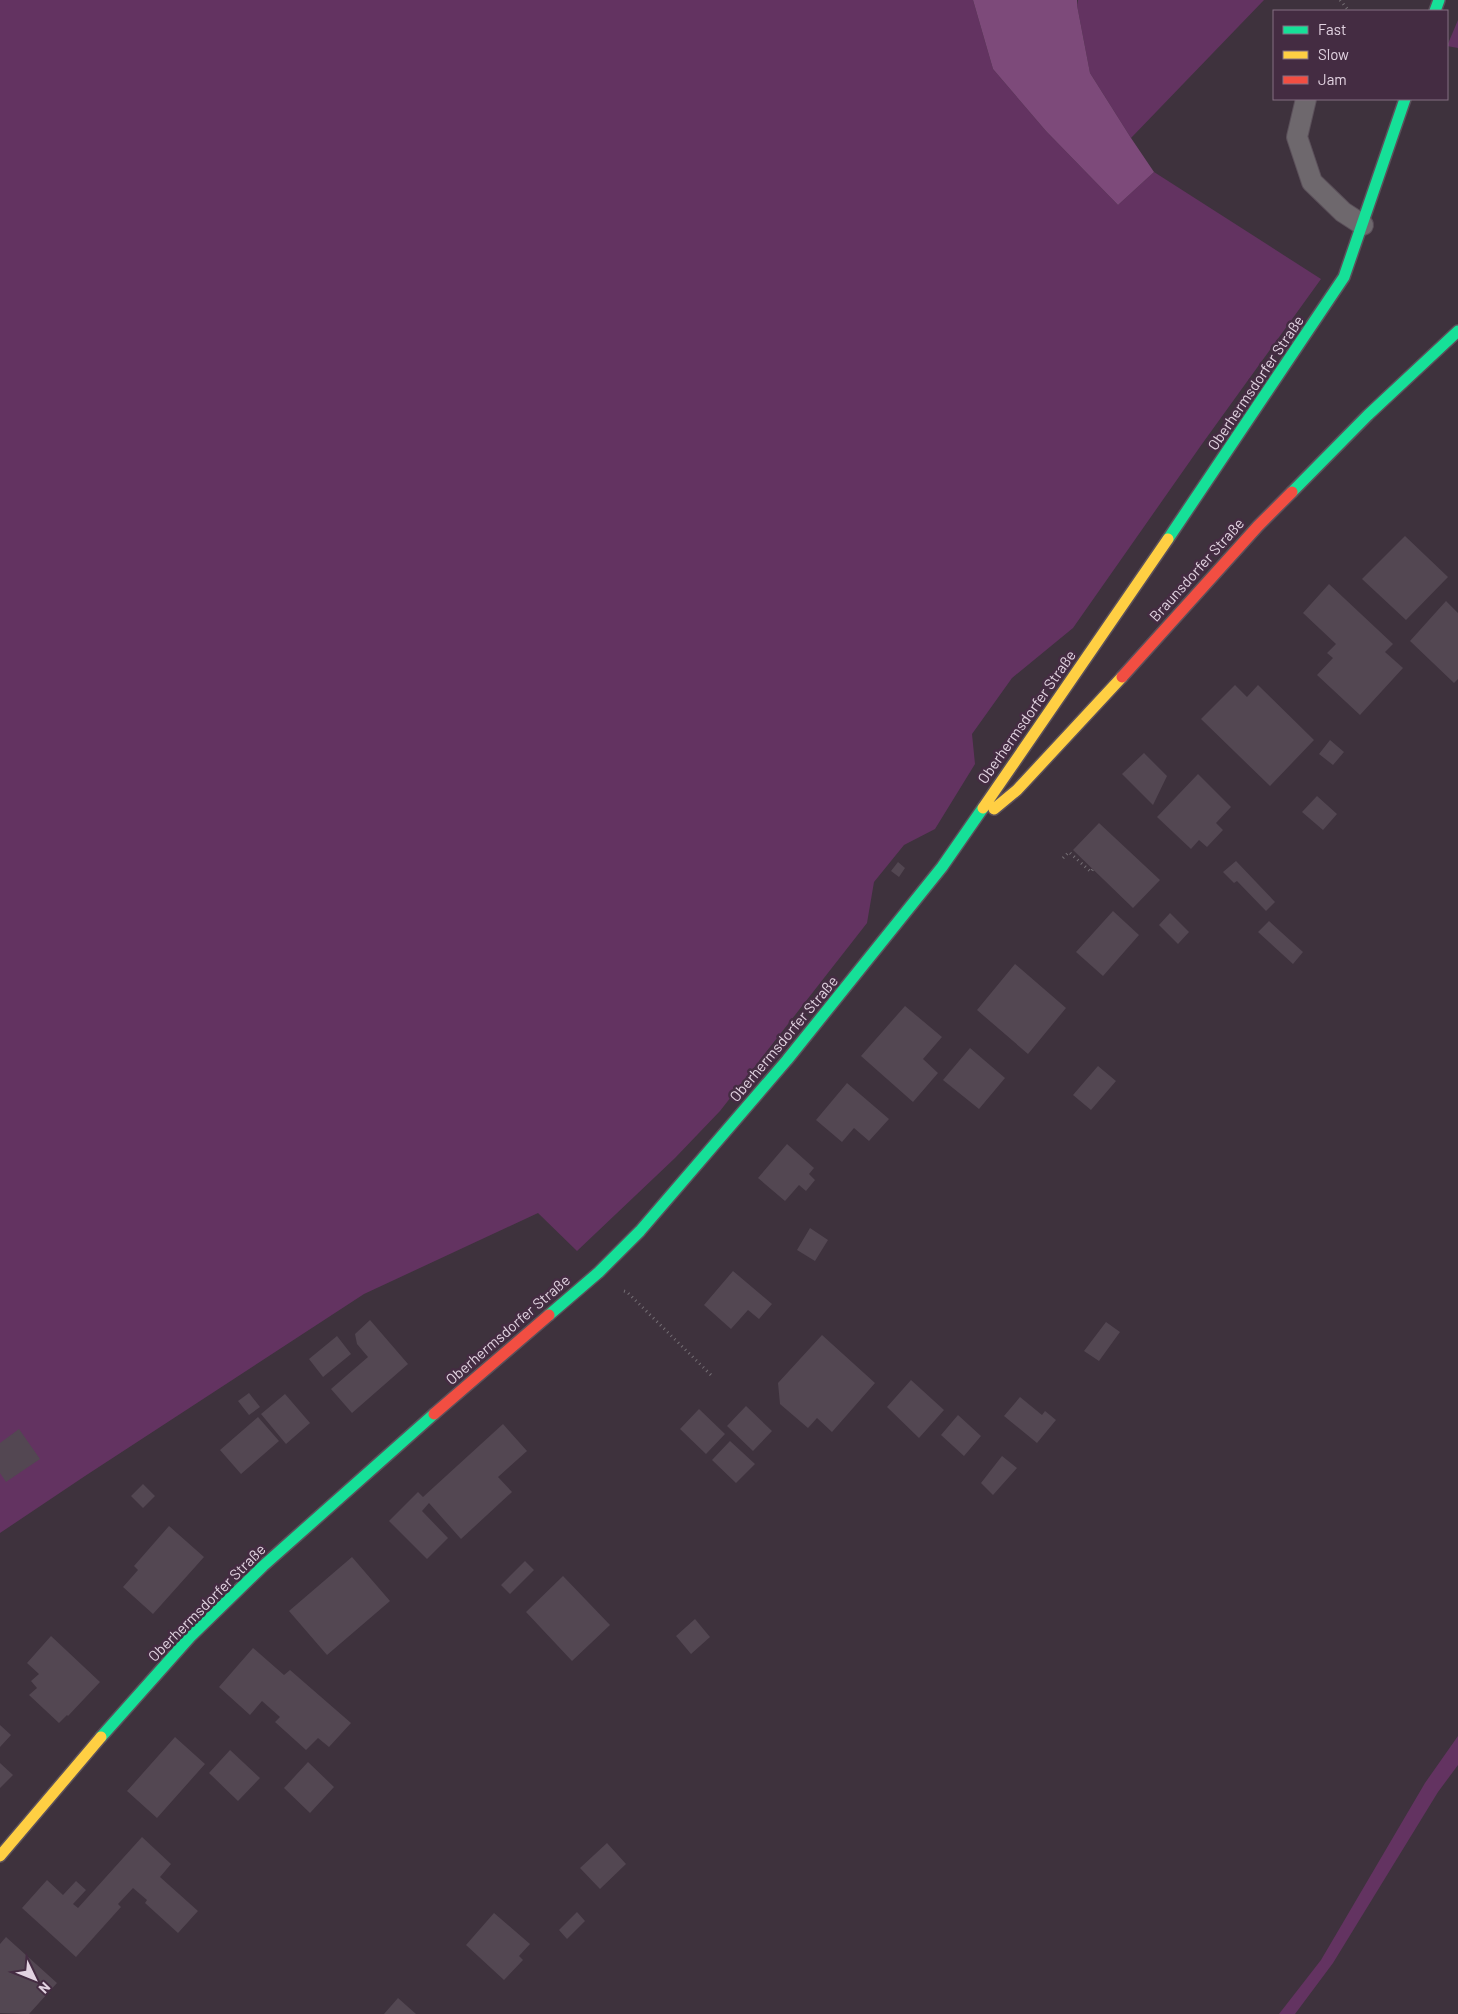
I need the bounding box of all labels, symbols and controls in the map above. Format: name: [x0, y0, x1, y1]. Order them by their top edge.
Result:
legend: [1273, 10, 1448, 100]
text: Fast: [1318, 20, 1346, 38]
text: Slow: [1318, 45, 1349, 63]
text: Jam: [1318, 70, 1347, 88]
street label: Oberhermsdorfer Straße: [1203, 312, 1307, 453]
street label: Braunsdorfer Straße: [1145, 514, 1247, 625]
street label: Oberhermsdorfer Straße: [973, 646, 1079, 787]
street label: Oberhermsdorfer Straße: [725, 972, 841, 1105]
street label: Oberhermsdorfer Straße: [442, 1270, 573, 1388]
street label: Oberhermsdorfer Straße: [144, 1540, 269, 1665]
north arrow: [10, 1954, 60, 2004]
text: N: [35, 1979, 54, 1997]

